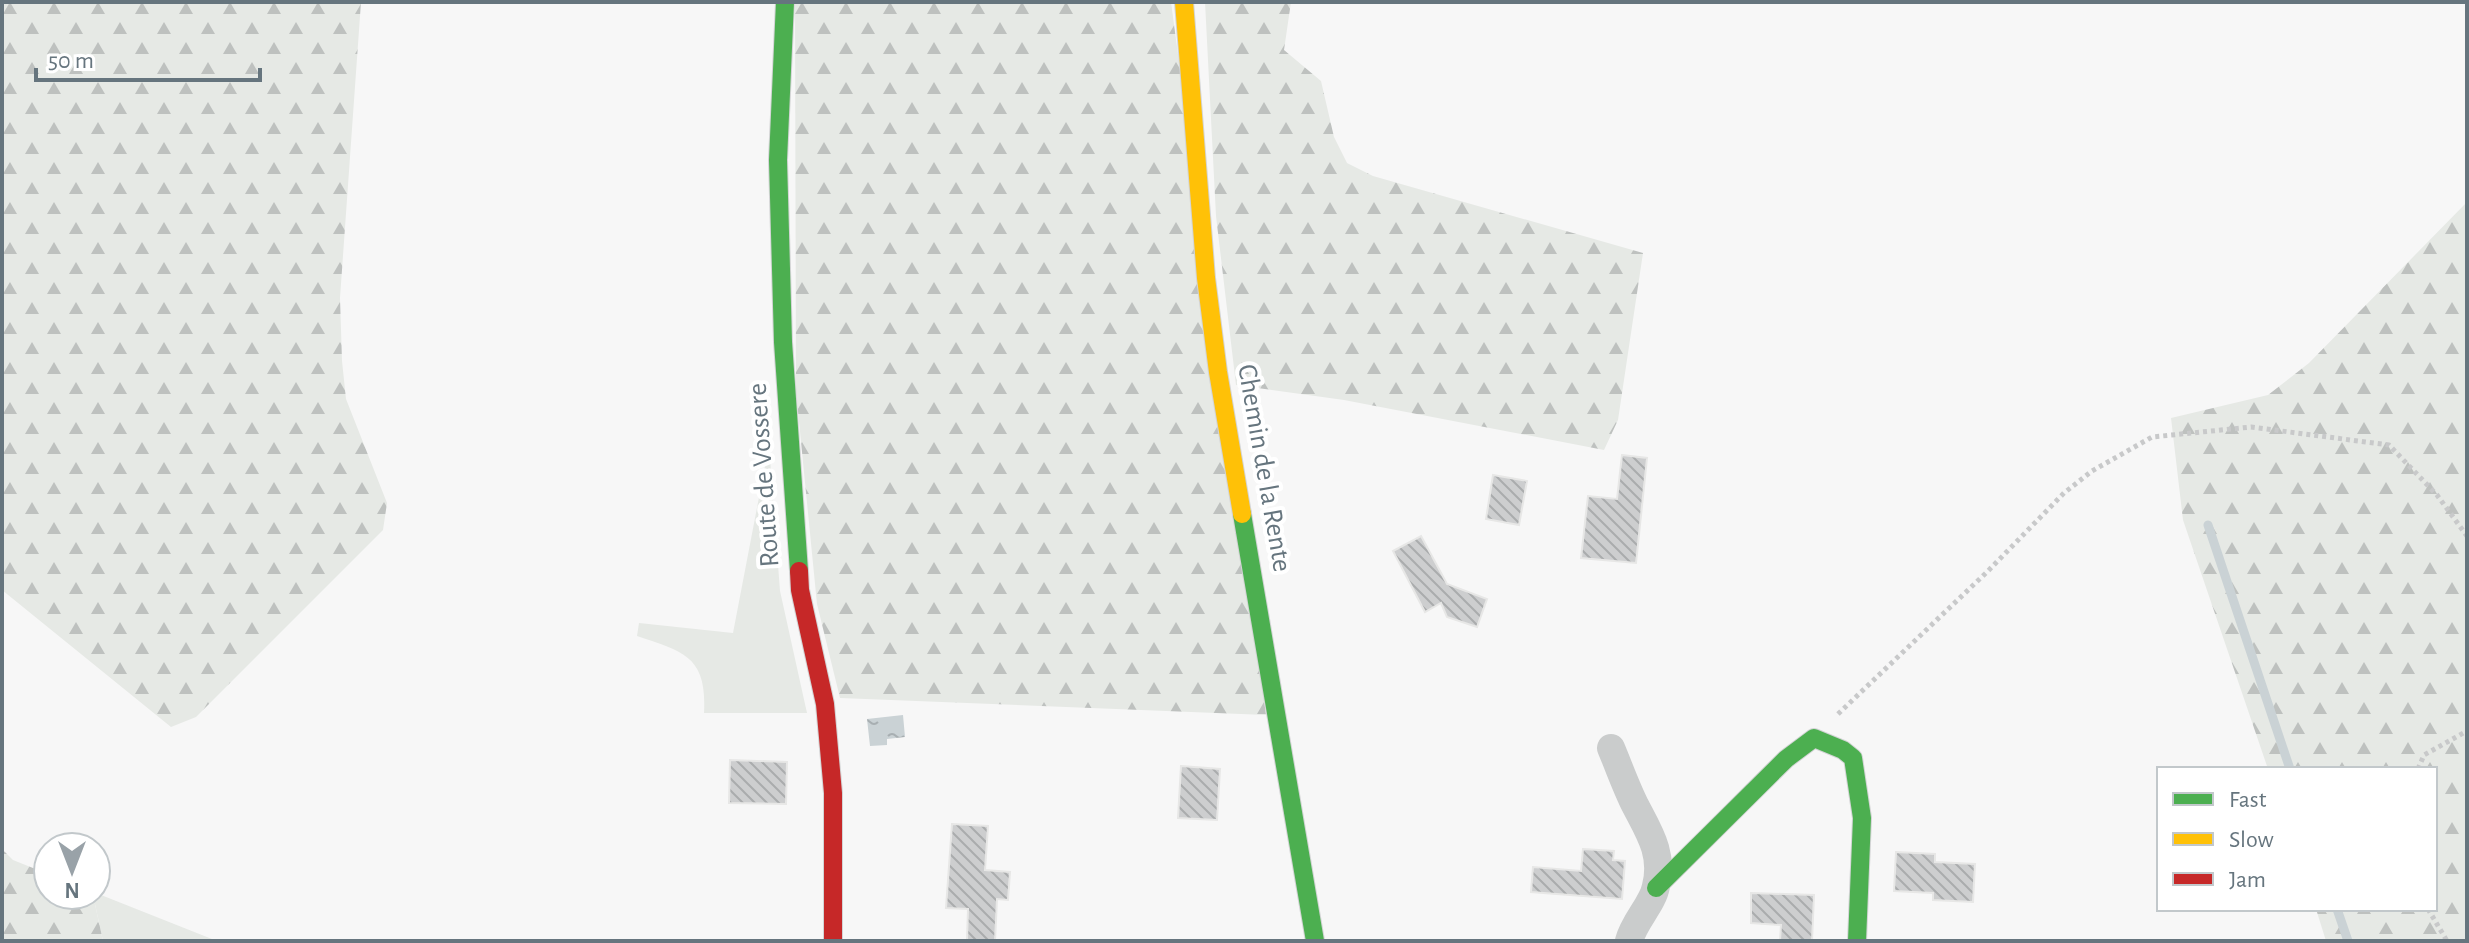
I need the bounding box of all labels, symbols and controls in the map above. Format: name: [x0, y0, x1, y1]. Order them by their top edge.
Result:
scale bar: [36, 32, 260, 82]
text: 50 m: [48, 49, 94, 73]
street label: Chemin de la Rente: [1232, 362, 1296, 574]
street label: Route de Vossere: [744, 382, 784, 568]
legend: [2157, 767, 2437, 911]
text: Fast: [2229, 788, 2267, 812]
text: Slow: [2229, 828, 2274, 852]
north arrow: [32, 831, 112, 911]
text: Jam: [2229, 868, 2266, 892]
text: N: [64, 879, 80, 901]

